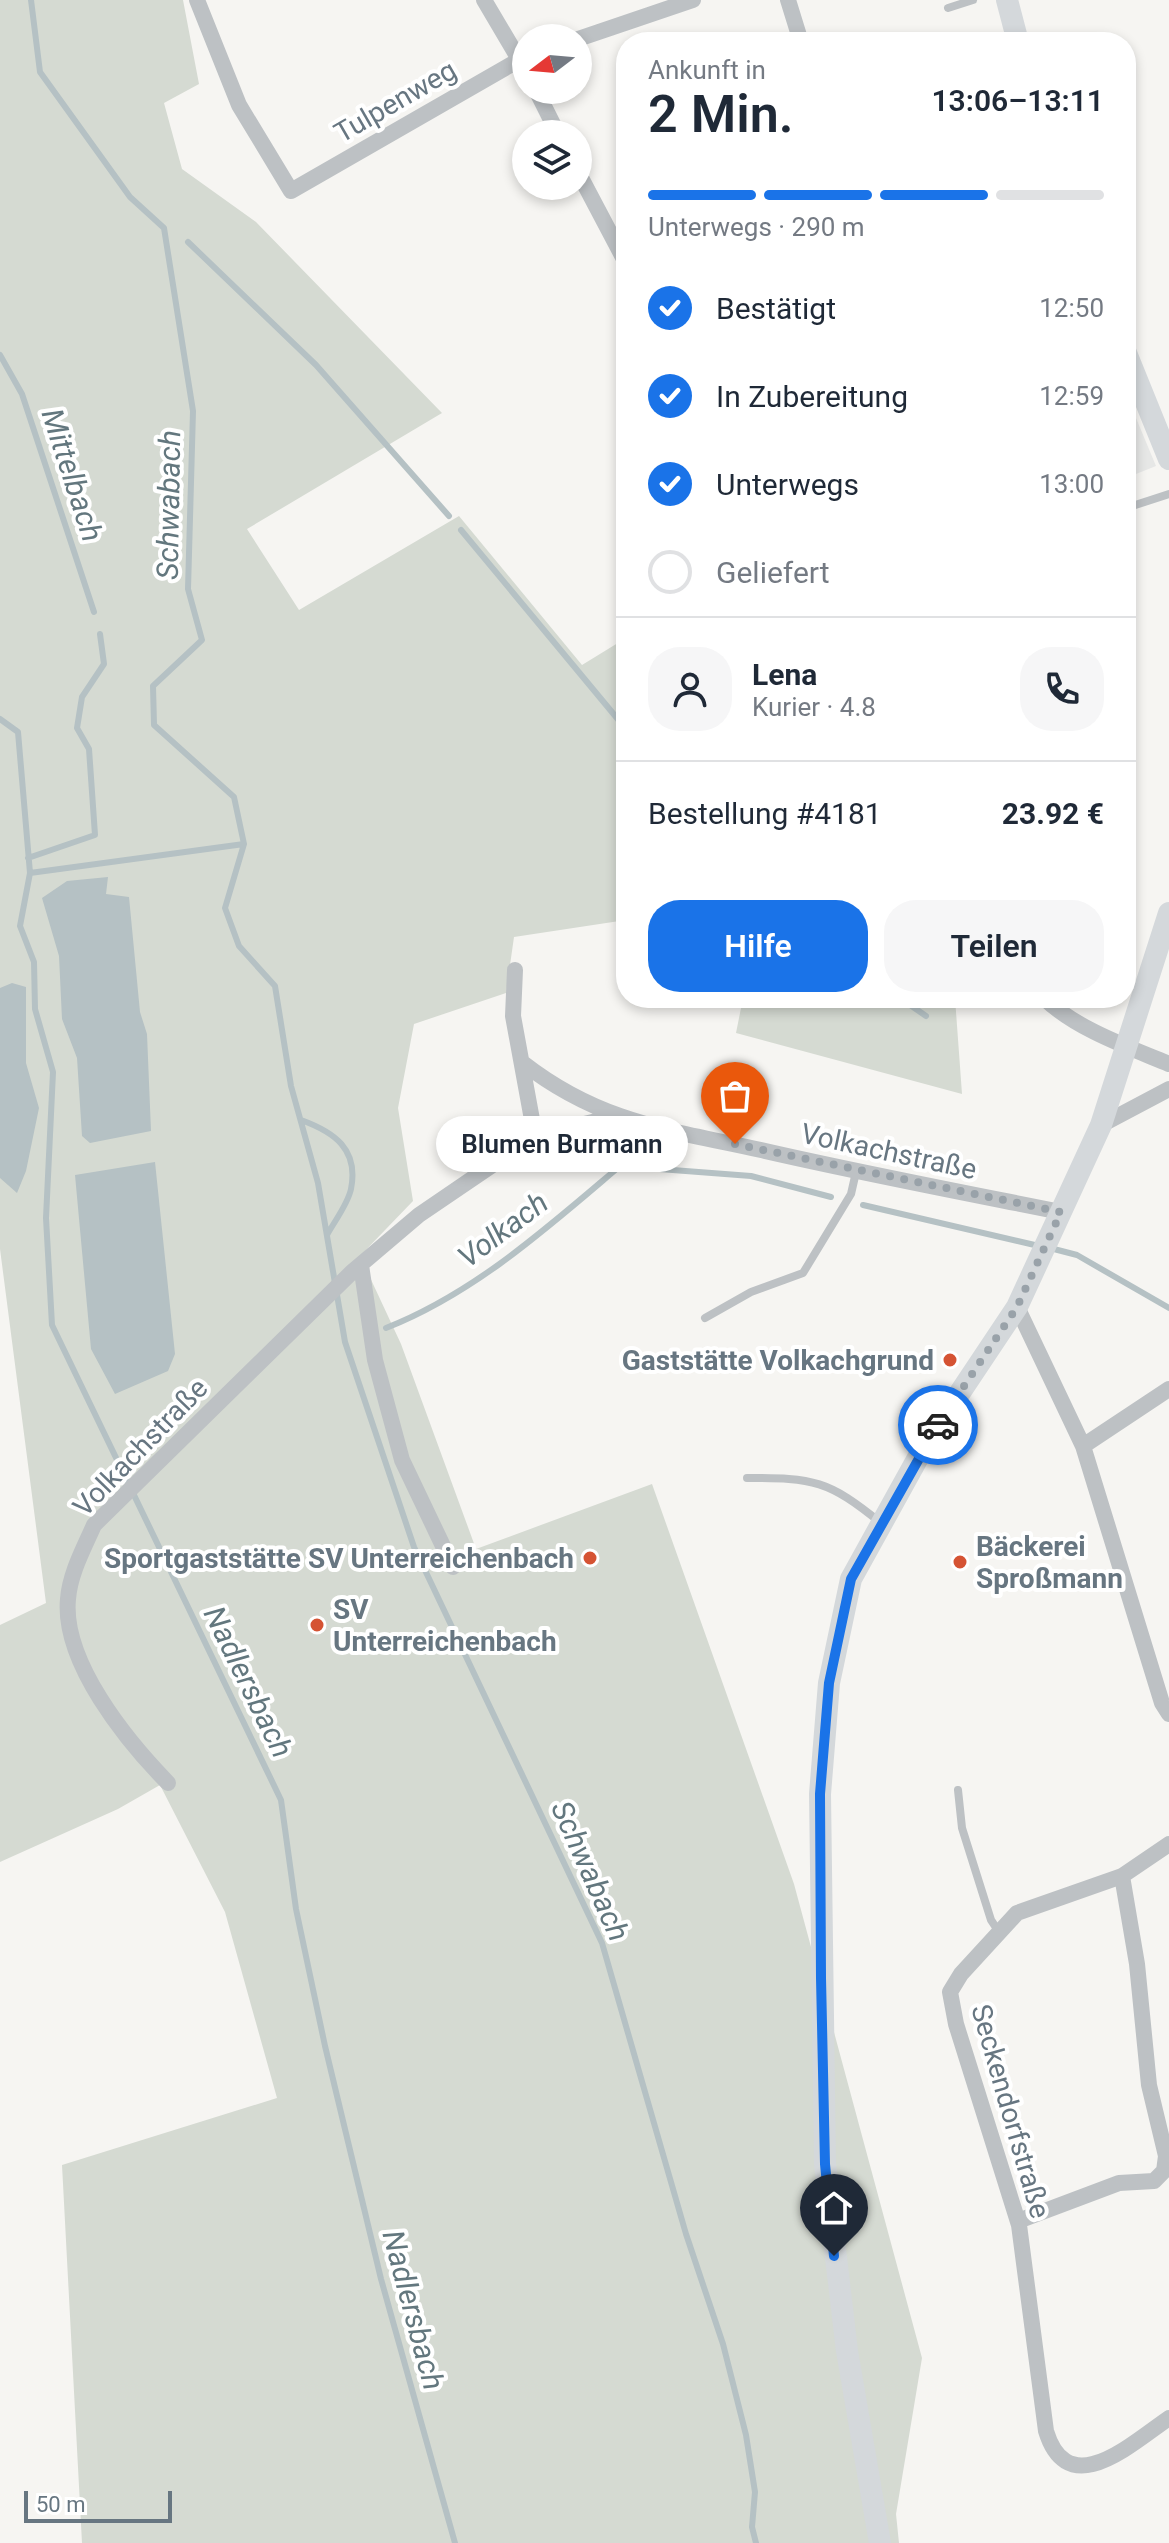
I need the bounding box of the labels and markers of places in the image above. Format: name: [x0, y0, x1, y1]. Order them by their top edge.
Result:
pin: [701, 1062, 769, 1144]
callout: Blumen Burmann: [435, 1116, 687, 1172]
place label: Gaststätte Volkachgrund: [622, 1344, 934, 1377]
marker: Gaststätte Volkachgrund: [941, 1351, 959, 1369]
place label: Bäckerei Sproßmann: [976, 1530, 1123, 1595]
place label: Sportgaststätte SV Unterreichenbach: [104, 1542, 574, 1575]
marker: Sportgaststätte SV Unterreichenbach: [581, 1549, 599, 1567]
marker: Bäckerei Sproßmann: [951, 1553, 969, 1571]
place label: SV Unterreichenbach: [333, 1593, 557, 1658]
marker: SV Unterreichenbach: [308, 1616, 326, 1634]
pin: [800, 2174, 868, 2256]

